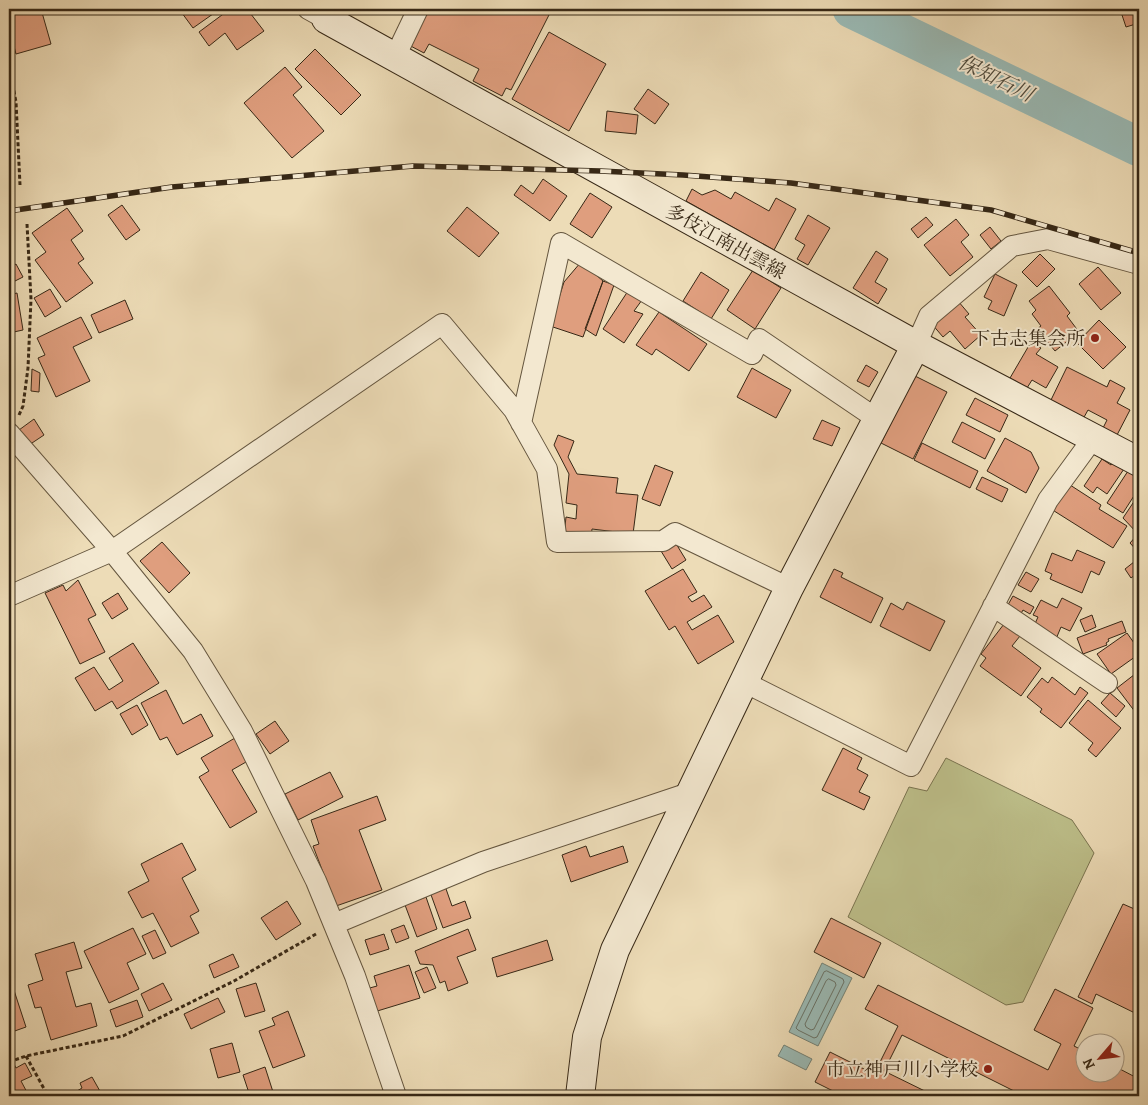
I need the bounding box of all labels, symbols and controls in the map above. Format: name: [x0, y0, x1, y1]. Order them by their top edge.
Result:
water label: 保知石川: [954, 49, 1039, 109]
street label: 多伎江南出雲線: [661, 198, 790, 285]
place label: 下古志集会所: [971, 326, 1085, 352]
marker: 下古志集会所: [1089, 332, 1101, 344]
north arrow: [1076, 1032, 1126, 1082]
text: N: [1078, 1055, 1100, 1073]
place label: 市立神戸川小学校: [826, 1057, 978, 1083]
marker: 市立神戸川小学校: [982, 1063, 994, 1075]

